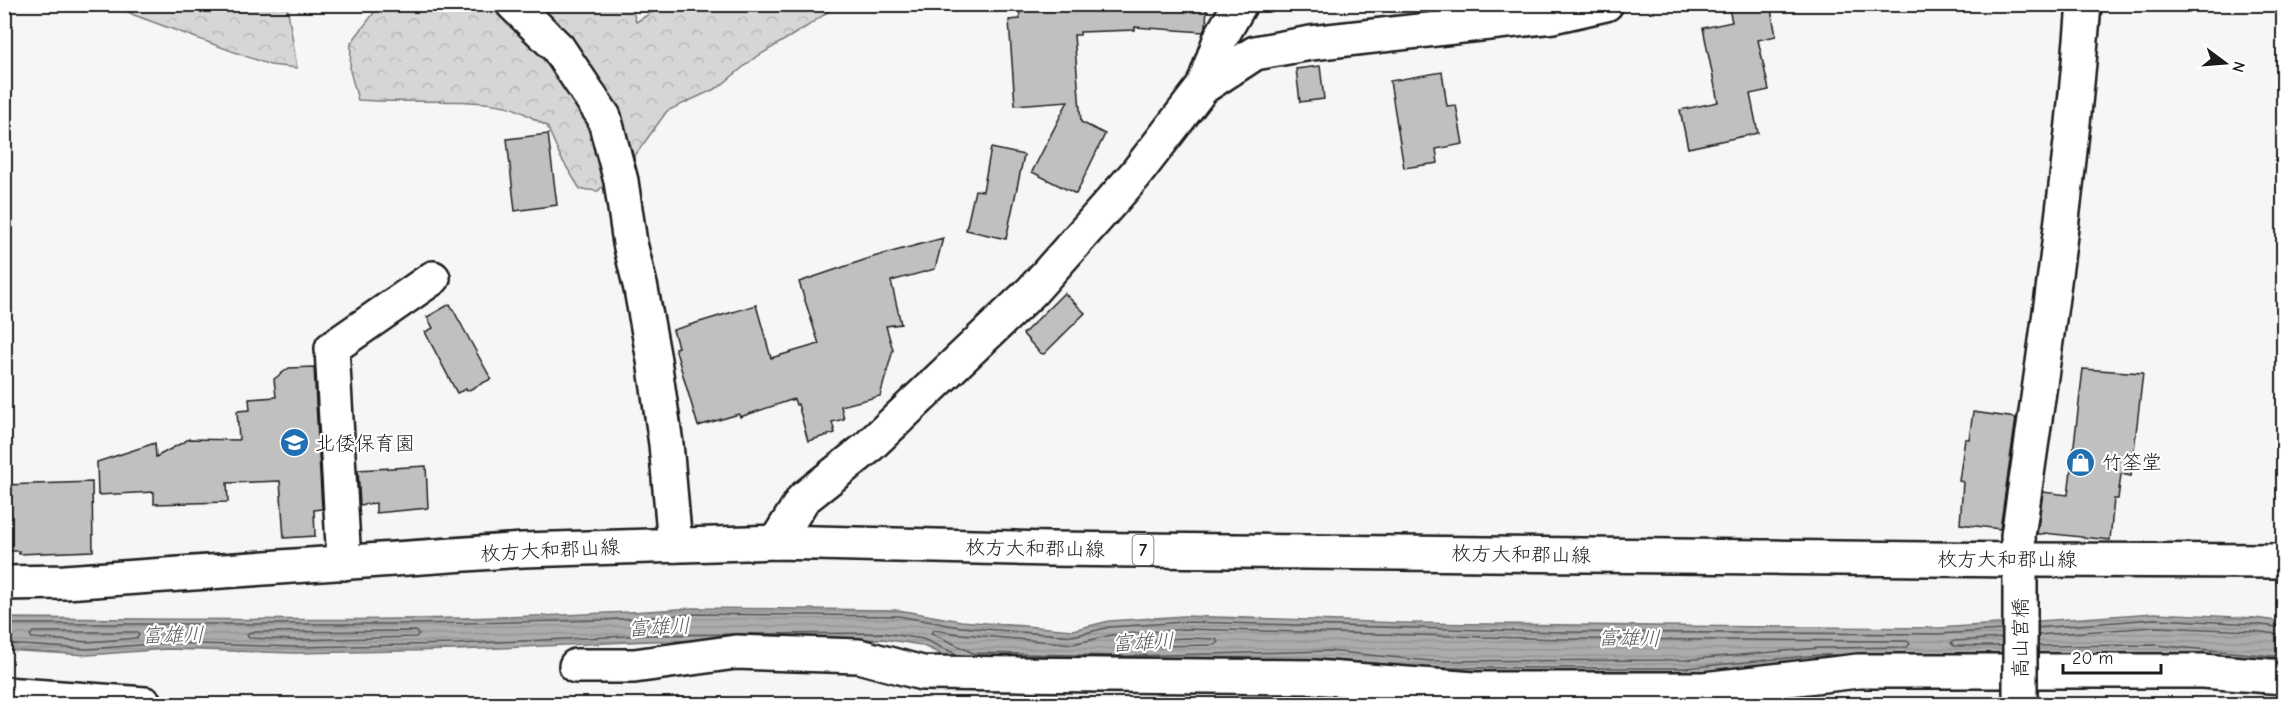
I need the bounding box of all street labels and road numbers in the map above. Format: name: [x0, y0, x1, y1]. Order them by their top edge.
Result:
street label: 枚方大和郡山線: [480, 535, 621, 566]
road number: 7: [1132, 535, 1154, 565]
street label: 枚方大和郡山線: [965, 536, 1105, 561]
street label: 枚方大和郡山線: [1451, 542, 1591, 567]
street label: 枚方大和郡山線: [1937, 548, 2077, 571]
street label: 高山宮橋: [2009, 598, 2032, 678]

